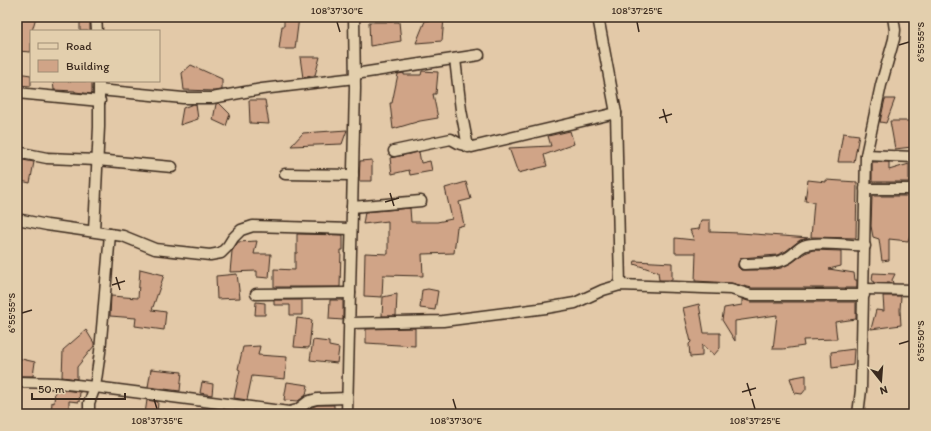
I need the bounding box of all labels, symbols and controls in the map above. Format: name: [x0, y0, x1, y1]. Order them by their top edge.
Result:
text: 108°37'30"E: [311, 4, 364, 17]
text: 108°37'25"E: [611, 4, 663, 17]
text: 6°55'55"S: [914, 21, 927, 62]
legend: [30, 30, 160, 82]
text: Road: [66, 39, 92, 53]
text: Building: [66, 59, 110, 73]
text: 6°55'55"S: [5, 292, 18, 333]
text: 6°55'50"S: [914, 320, 927, 362]
north arrow: [861, 361, 901, 401]
scale bar: [32, 375, 125, 401]
text: 50 m: [38, 382, 64, 396]
text: N: [878, 383, 889, 397]
text: 108°37'35"E: [131, 414, 183, 427]
text: 108°37'30"E: [430, 414, 483, 427]
text: 108°37'25"E: [729, 414, 781, 427]

